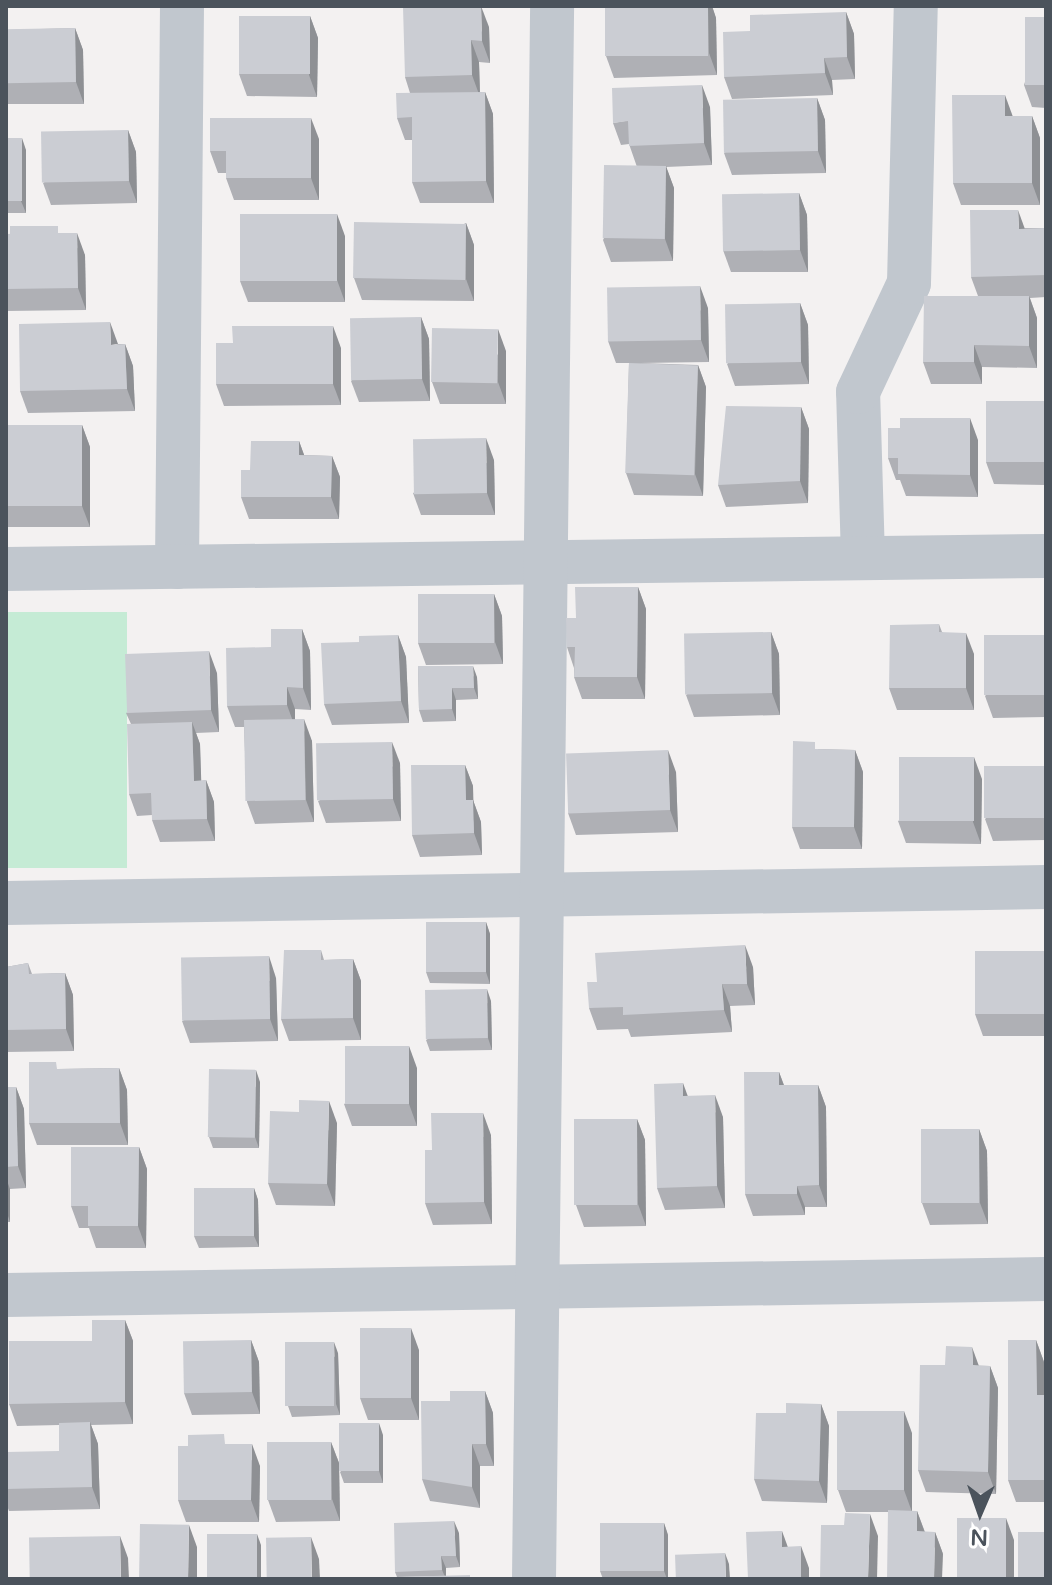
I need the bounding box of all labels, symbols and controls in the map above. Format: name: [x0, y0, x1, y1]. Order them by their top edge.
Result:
north arrow: [940, 1473, 1020, 1553]
text: N: [970, 1524, 988, 1550]

